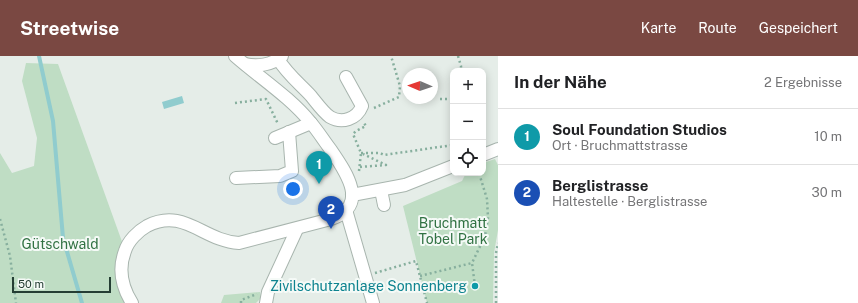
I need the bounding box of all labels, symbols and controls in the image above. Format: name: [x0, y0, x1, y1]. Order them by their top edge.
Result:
text: Streetwise: [20, 17, 119, 39]
text: Karte: [641, 20, 676, 36]
text: Route: [698, 20, 737, 36]
text: Gespeichert: [759, 20, 838, 36]
north arrow: [402, 68, 438, 104]
map controls: [450, 68, 486, 176]
button: +: [450, 68, 486, 104]
text: In der Nähe: [514, 72, 607, 92]
text: 2 Ergebnisse: [764, 75, 842, 90]
button: −: [450, 104, 486, 140]
text: Soul Foundation Studios: [552, 121, 727, 138]
text: 1: [524, 129, 530, 144]
text: 10 m: [814, 129, 842, 144]
text: Ort · Bruchmattstrasse: [552, 138, 688, 153]
button: locate: [450, 140, 486, 176]
pin: 1: [306, 151, 332, 184]
text: Berglistrasse: [552, 177, 648, 194]
your location: [283, 179, 303, 199]
text: 2: [523, 185, 531, 200]
text: 30 m: [812, 185, 842, 200]
text: Haltestelle · Berglistrasse: [552, 194, 707, 209]
pin: 2: [318, 196, 344, 229]
park label: Bruchmatt Tobel Park: [418, 215, 488, 247]
park label: Gütschwald: [22, 236, 99, 252]
scale bar: [12, 275, 111, 294]
text: 50 m: [18, 278, 44, 290]
place label: Zivilschutzanlage Sonnenberg: [270, 278, 467, 294]
marker: Zivilschutzanlage Sonnenberg: [470, 281, 480, 291]

